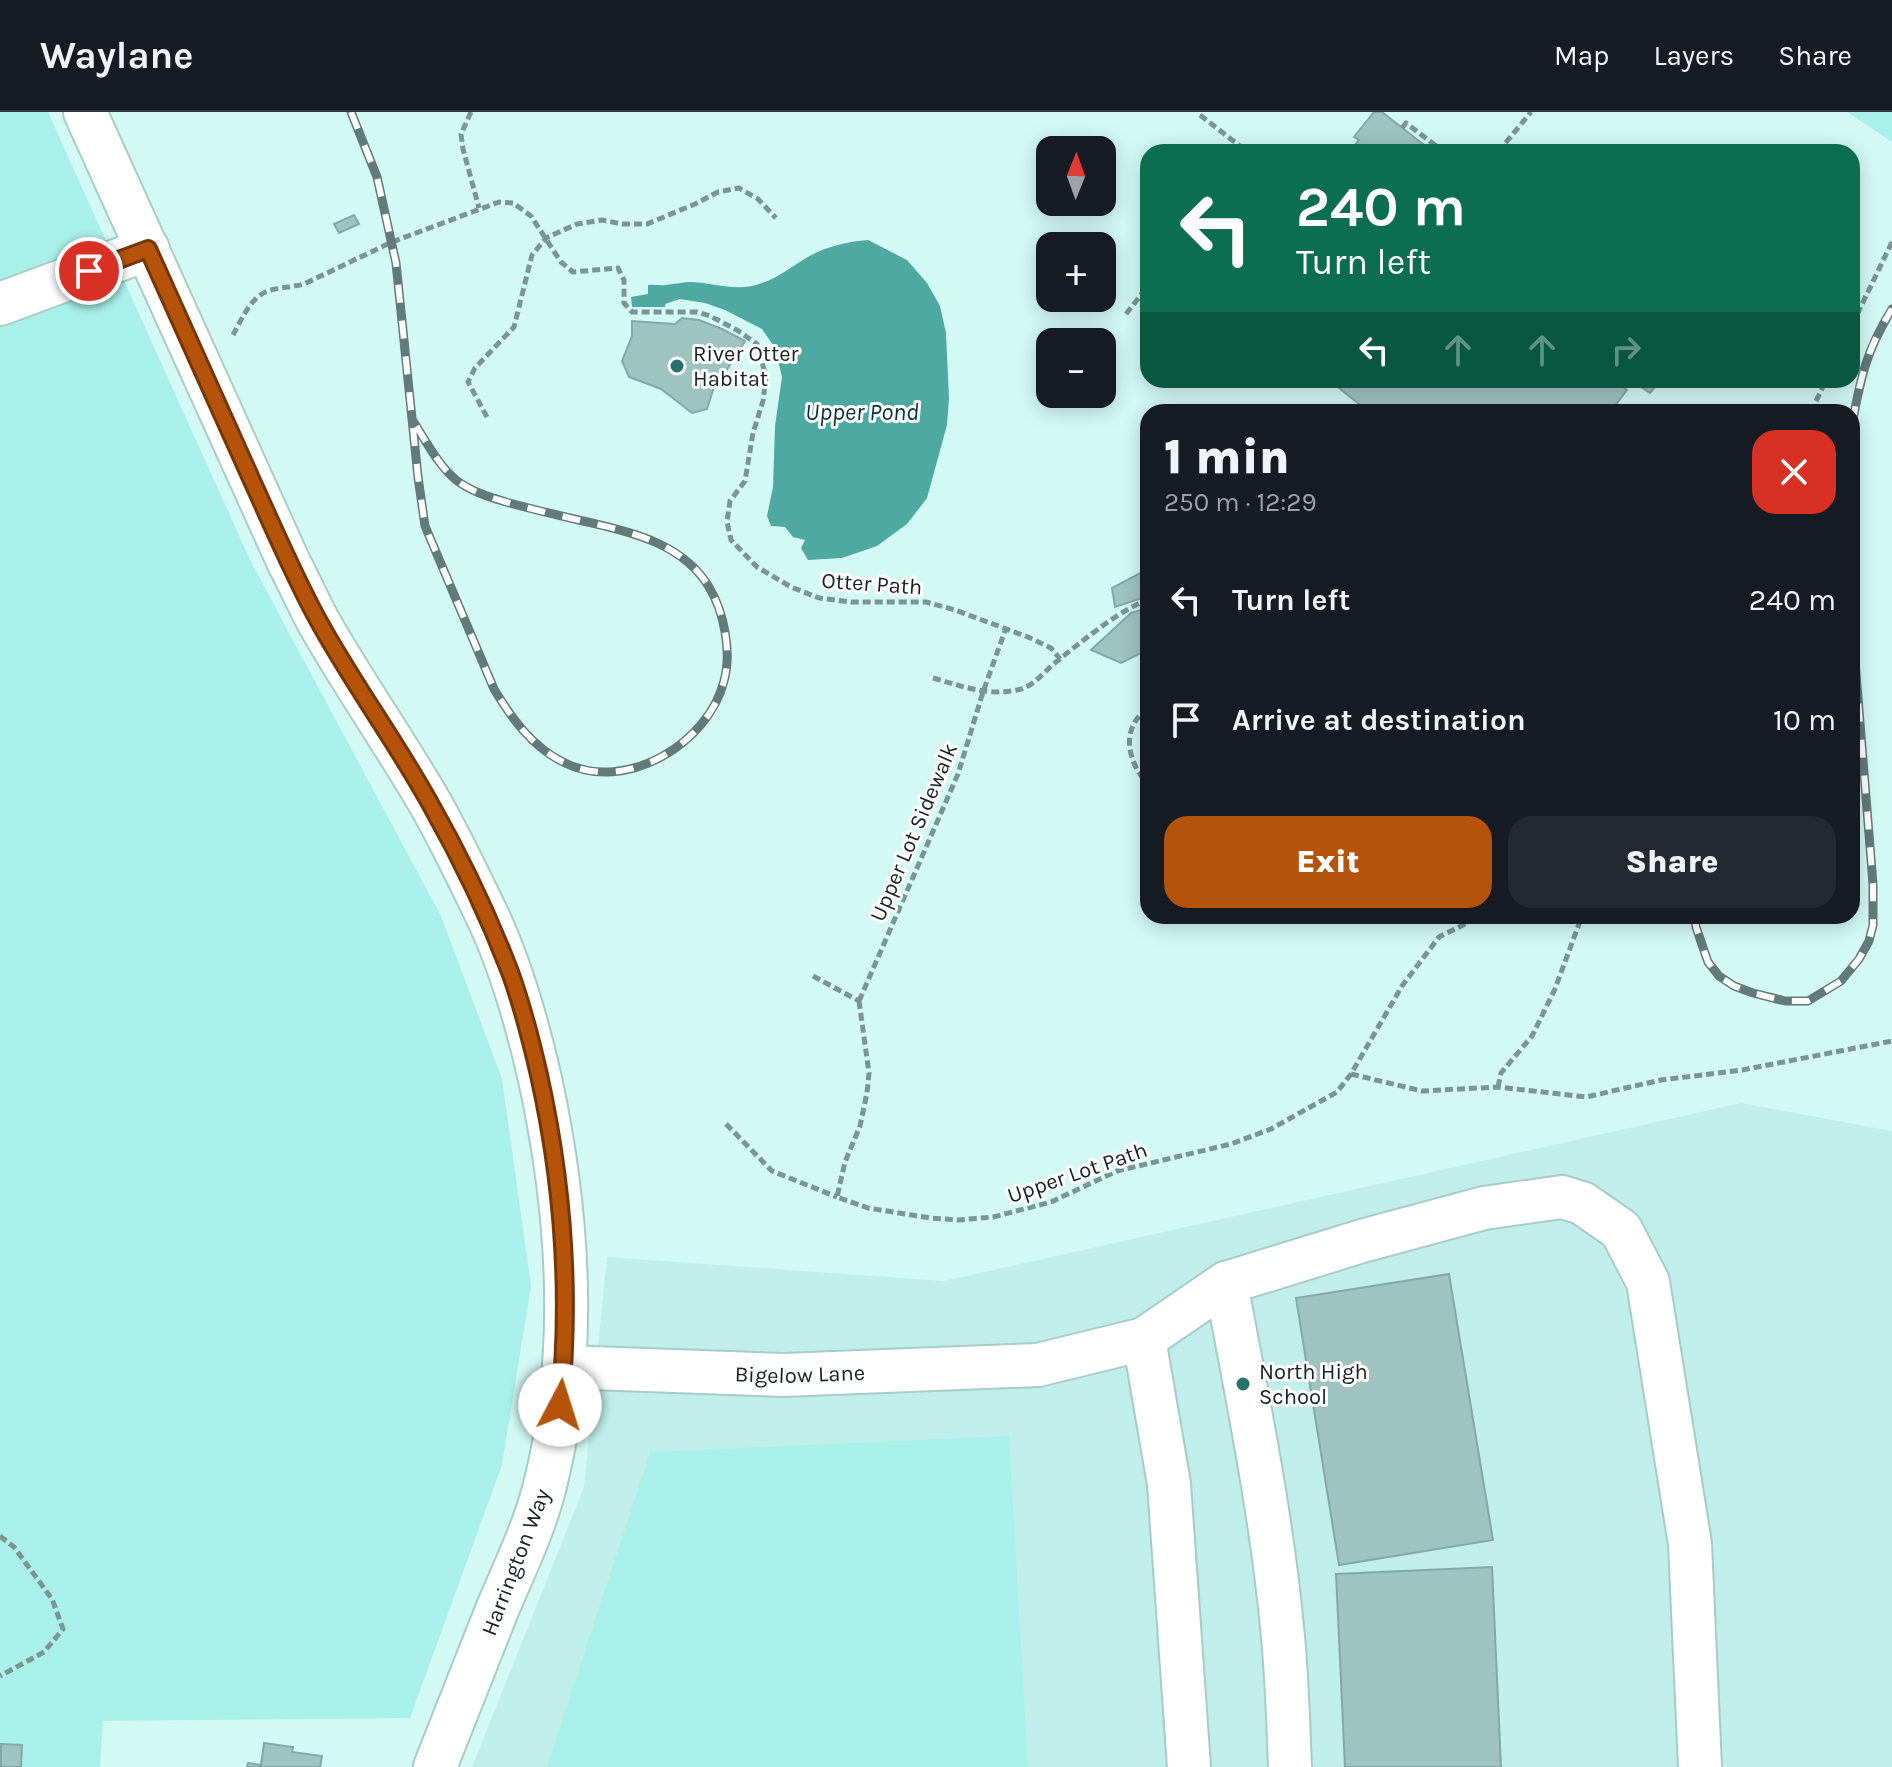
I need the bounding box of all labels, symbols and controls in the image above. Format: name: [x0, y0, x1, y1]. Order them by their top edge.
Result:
text: Waylane: [40, 33, 193, 78]
text: Map: [1554, 39, 1609, 72]
text: Layers: [1653, 39, 1734, 72]
text: Share: [1778, 39, 1852, 72]
north arrow: [1036, 136, 1116, 216]
map controls: [1036, 136, 1116, 408]
text: 240 m: [1296, 174, 1466, 239]
icon: left: [1164, 176, 1268, 280]
button: +: [1036, 232, 1116, 312]
pin: [55, 237, 123, 305]
text: Turn left: [1296, 241, 1431, 283]
icon: arrive: [67, 249, 111, 293]
button: −: [1036, 328, 1116, 408]
icon: left: [1352, 328, 1396, 372]
icon: ahead: [1436, 328, 1480, 372]
icon: ahead: [1520, 328, 1564, 372]
icon: right: [1604, 328, 1648, 372]
place label: River Otter Habitat: [693, 341, 799, 392]
marker: River Otter Habitat: [668, 357, 686, 375]
water label: Upper Pond: [805, 398, 919, 426]
text: 1 min: [1164, 429, 1290, 485]
button: close: [1752, 430, 1836, 514]
text: 250 m · 12:29: [1164, 487, 1316, 518]
street label: Otter Path: [821, 568, 923, 600]
icon: left: [1164, 578, 1208, 622]
text: Turn left: [1232, 582, 1350, 618]
text: 240 m: [1749, 582, 1836, 618]
icon: arrive: [1164, 698, 1208, 742]
text: Arrive at destination: [1232, 702, 1526, 738]
text: 10 m: [1773, 702, 1836, 738]
street label: Upper Lot Sidewalk: [865, 739, 963, 925]
button: Exit: [1164, 816, 1492, 908]
button: Share: [1508, 816, 1836, 908]
street label: Upper Lot Path: [1004, 1137, 1151, 1209]
place label: North High School: [1259, 1359, 1368, 1410]
street label: Bigelow Lane: [734, 1360, 866, 1389]
position arrow: [518, 1363, 602, 1447]
marker: North High School: [1234, 1375, 1252, 1393]
street label: Harrington Way: [476, 1485, 556, 1639]

